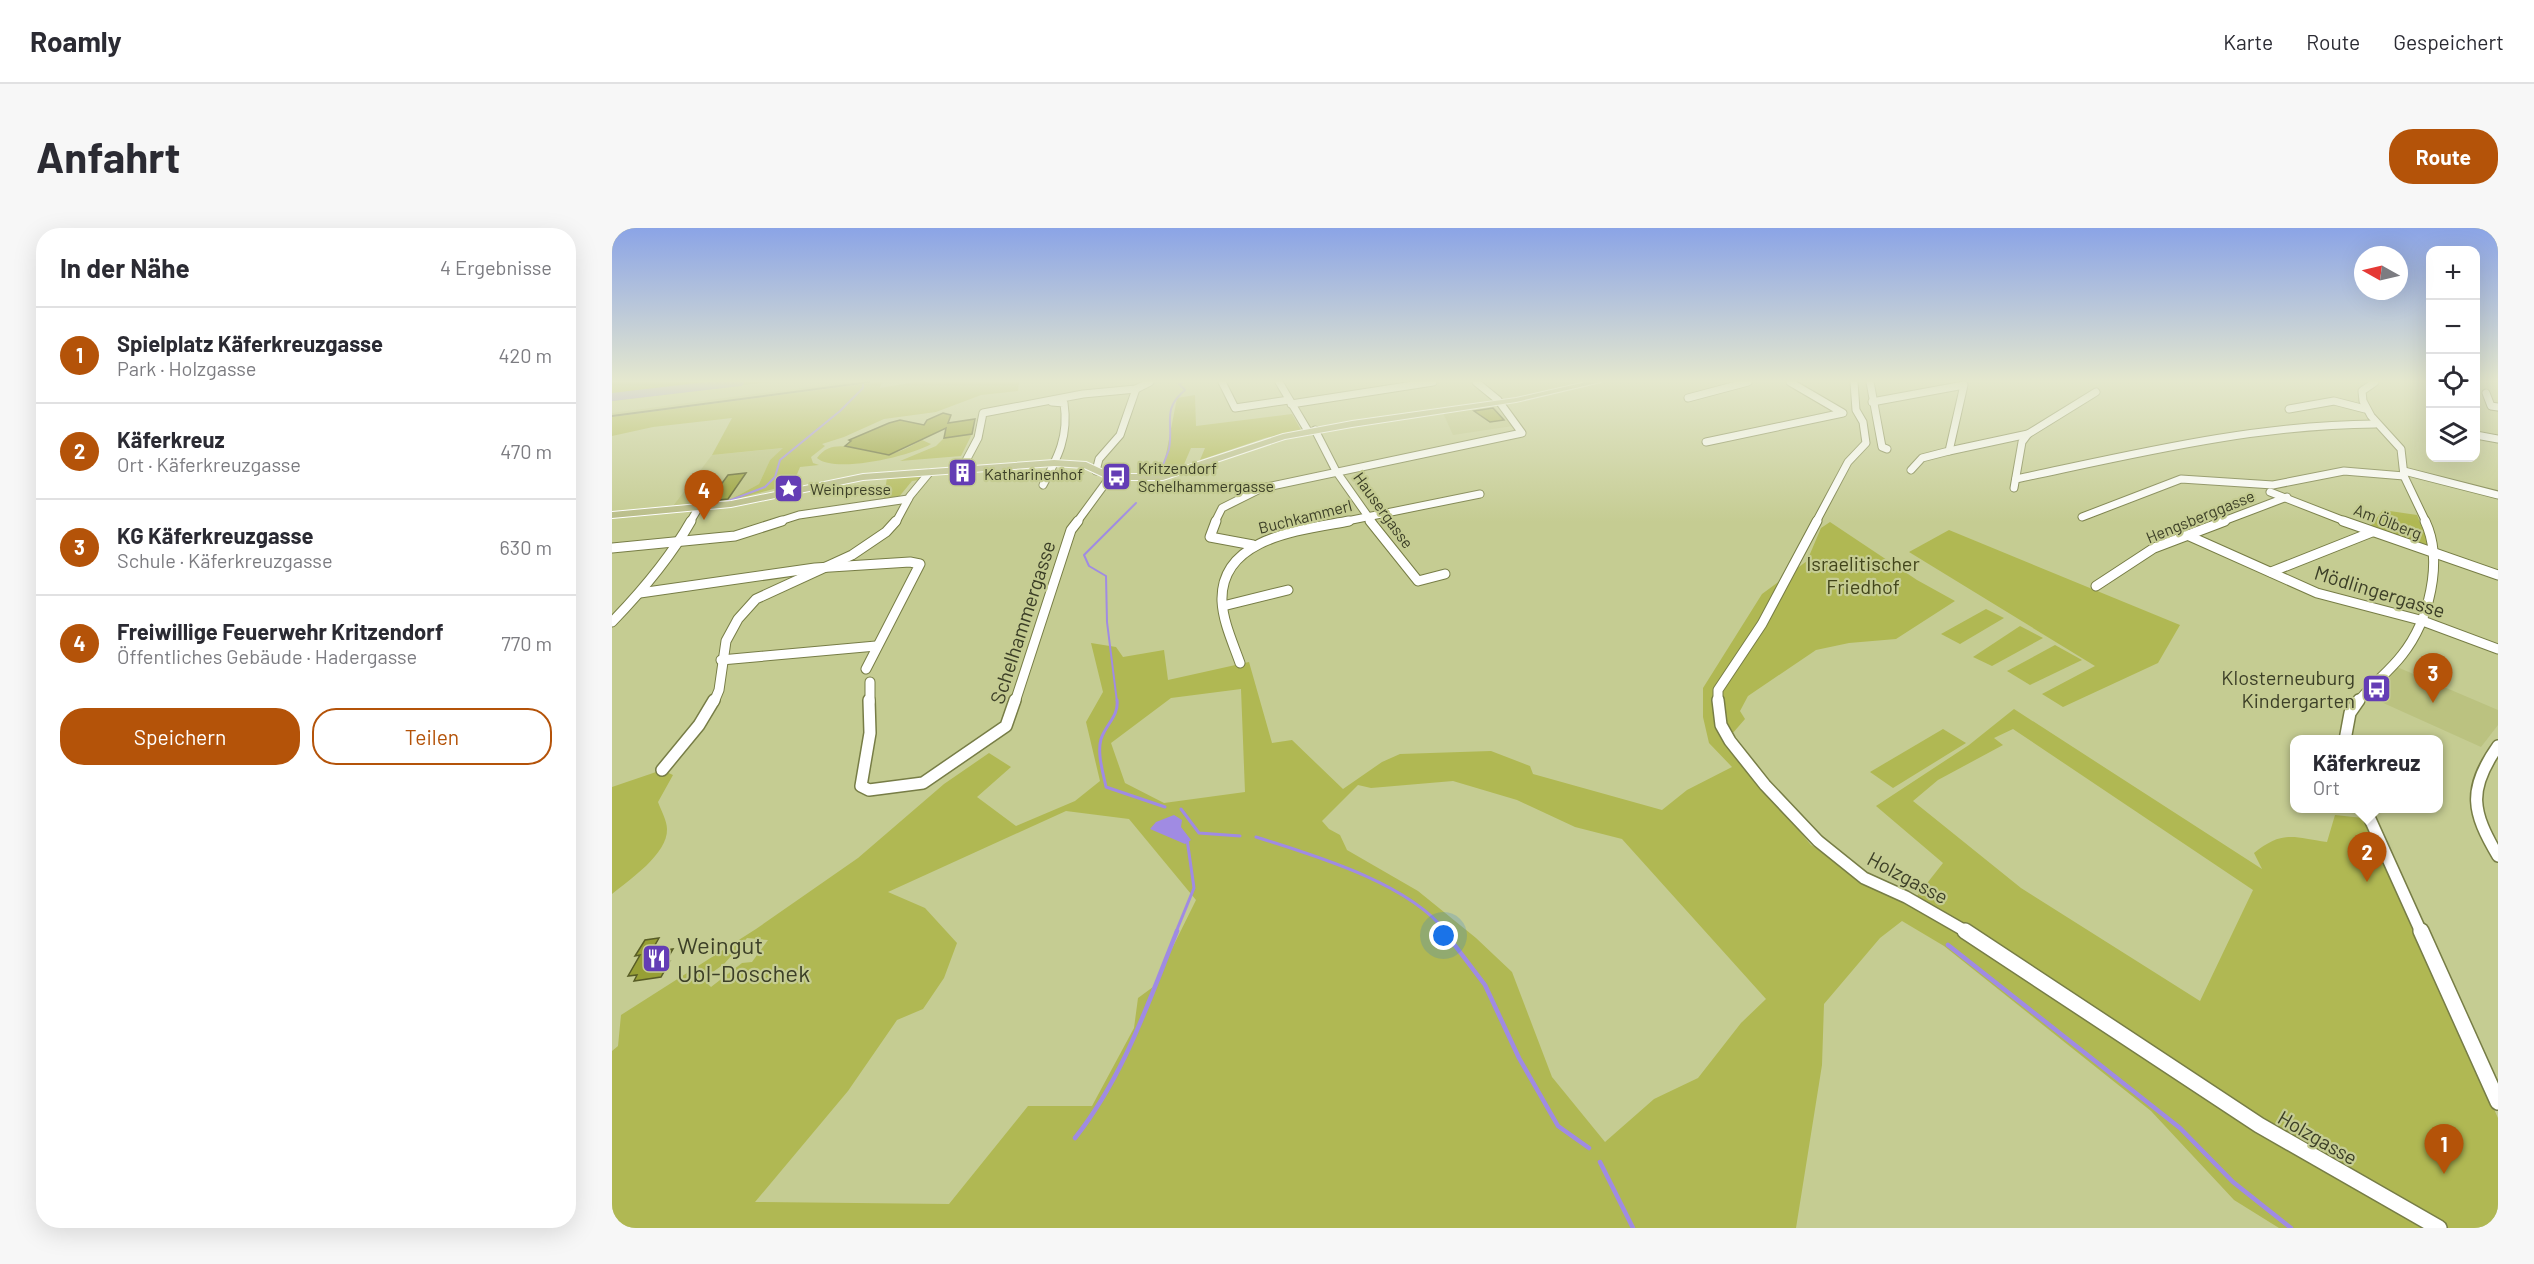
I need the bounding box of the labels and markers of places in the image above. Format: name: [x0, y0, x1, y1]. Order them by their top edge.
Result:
building icon: Katharinenhof: [947, 457, 979, 489]
place label: Kritzendorf Schelhammergasse: [1138, 458, 1274, 495]
bus stop icon: Kritzendorf Schelhammergasse: [1101, 460, 1133, 492]
place label: Katharinenhof: [984, 464, 1083, 483]
pin: 4: [684, 470, 724, 520]
place icon: Weinpresse: [773, 472, 805, 504]
place label: Weinpresse: [810, 479, 891, 498]
pin: 3: [2414, 654, 2452, 703]
place label: Klosterneuburg Kindergarten: [2221, 665, 2355, 712]
bus stop icon: Klosterneuburg Kindergarten: [2360, 673, 2392, 705]
pin: 2: [2348, 832, 2386, 882]
place label: Weingut Ubl-Doschek: [677, 930, 810, 987]
restaurant icon: Weingut Ubl-Doschek: [640, 942, 672, 974]
pin: 1: [2424, 1124, 2464, 1174]

